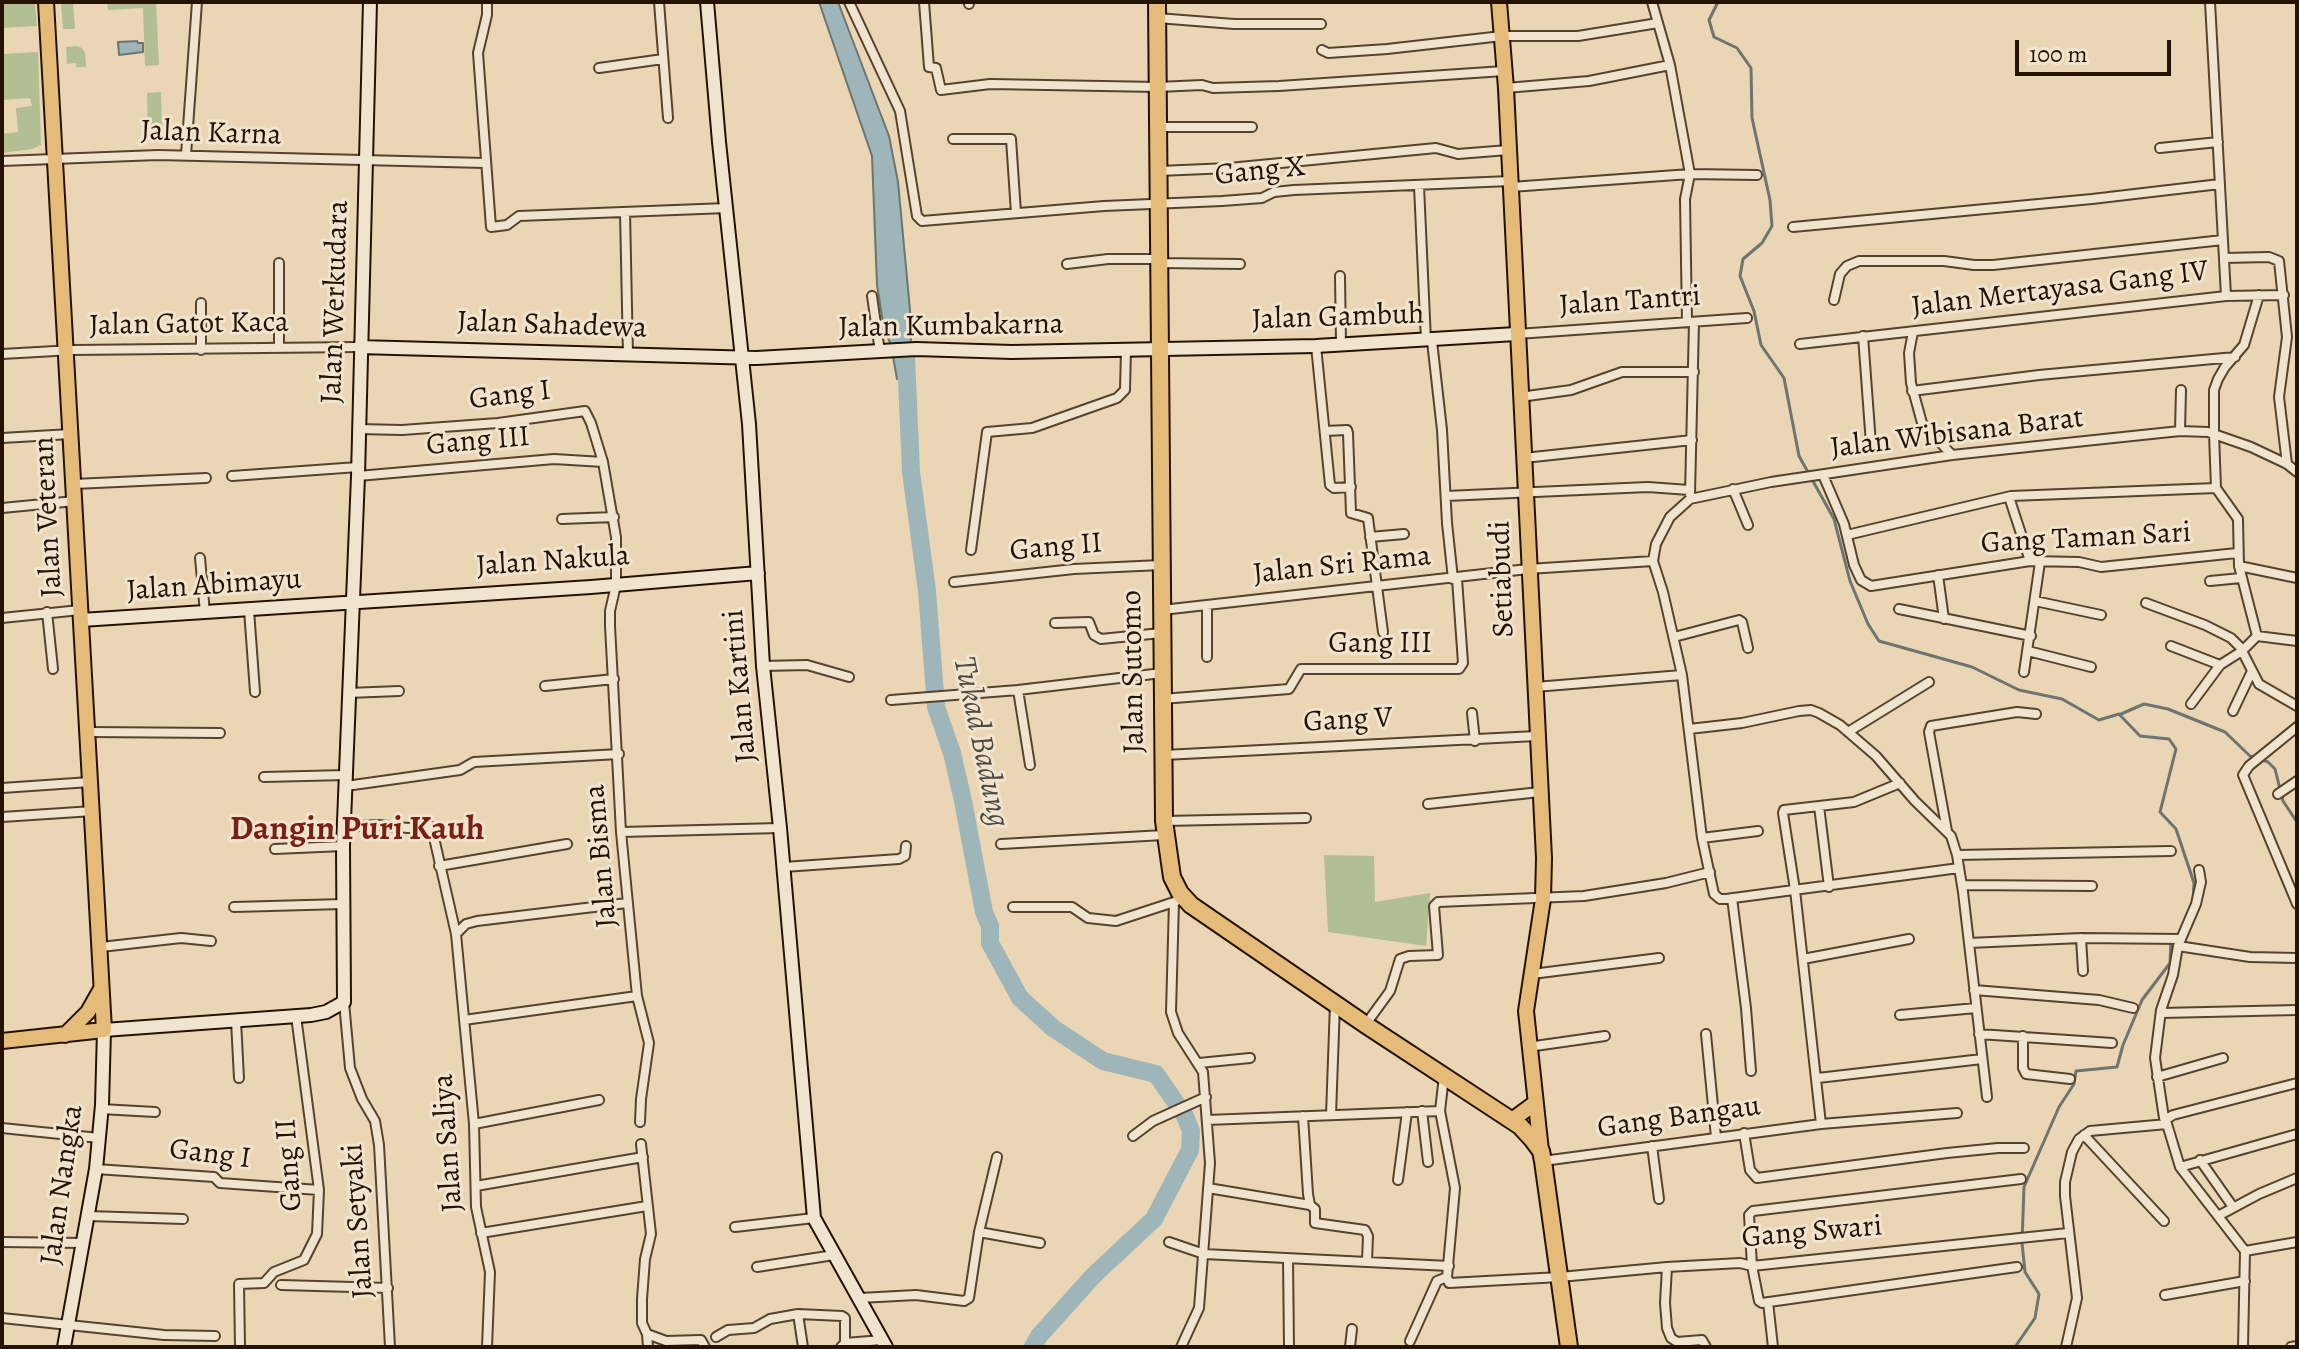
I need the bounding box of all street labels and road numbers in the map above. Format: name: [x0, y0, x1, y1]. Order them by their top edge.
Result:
street label: Jalan Karna: [140, 114, 282, 154]
street label: Gang X: [1213, 149, 1307, 195]
street label: Jalan Werkudara: [314, 200, 358, 404]
street label: Jalan Mertayasa Gang IV: [1910, 254, 2210, 326]
street label: Jalan Tantri: [1558, 279, 1702, 325]
street label: Jalan Gambuh: [1251, 297, 1425, 339]
street label: Jalan Gatot Kaca: [89, 305, 289, 345]
street label: Jalan Sahadewa: [456, 305, 648, 347]
street label: Jalan Kumbakarna: [838, 307, 1064, 347]
street label: Gang I: [467, 373, 553, 419]
street label: Jalan Wibisana Barat: [1828, 401, 2086, 467]
street label: Gang III: [425, 420, 531, 464]
street label: Jalan Veteran: [27, 436, 71, 598]
street label: Gang Taman Sari: [1980, 516, 2192, 562]
street label: Setiabudi: [1483, 520, 1523, 638]
street label: Gang II: [1008, 526, 1104, 570]
street label: Jalan Nakula: [475, 539, 631, 585]
street label: Jalan Sri Rama: [1251, 539, 1433, 593]
street label: Jalan Abimayu: [125, 562, 303, 610]
street label: Jalan Sutomo: [1115, 590, 1153, 754]
street label: Jalan Kartini: [716, 608, 766, 764]
street label: Gang III: [1328, 627, 1432, 663]
street label: Gang V: [1302, 701, 1394, 741]
street label: Jalan Bisma: [578, 783, 626, 929]
street label: Jalan Saliya: [426, 1073, 472, 1213]
street label: Gang Bangau: [1595, 1089, 1763, 1147]
street label: Jalan Nangka: [34, 1103, 92, 1267]
street label: Gang II: [269, 1117, 311, 1213]
street label: Gang I: [167, 1132, 253, 1178]
street label: Jalan Setyaki: [336, 1142, 382, 1300]
street label: Gang Swari: [1740, 1209, 1884, 1257]

